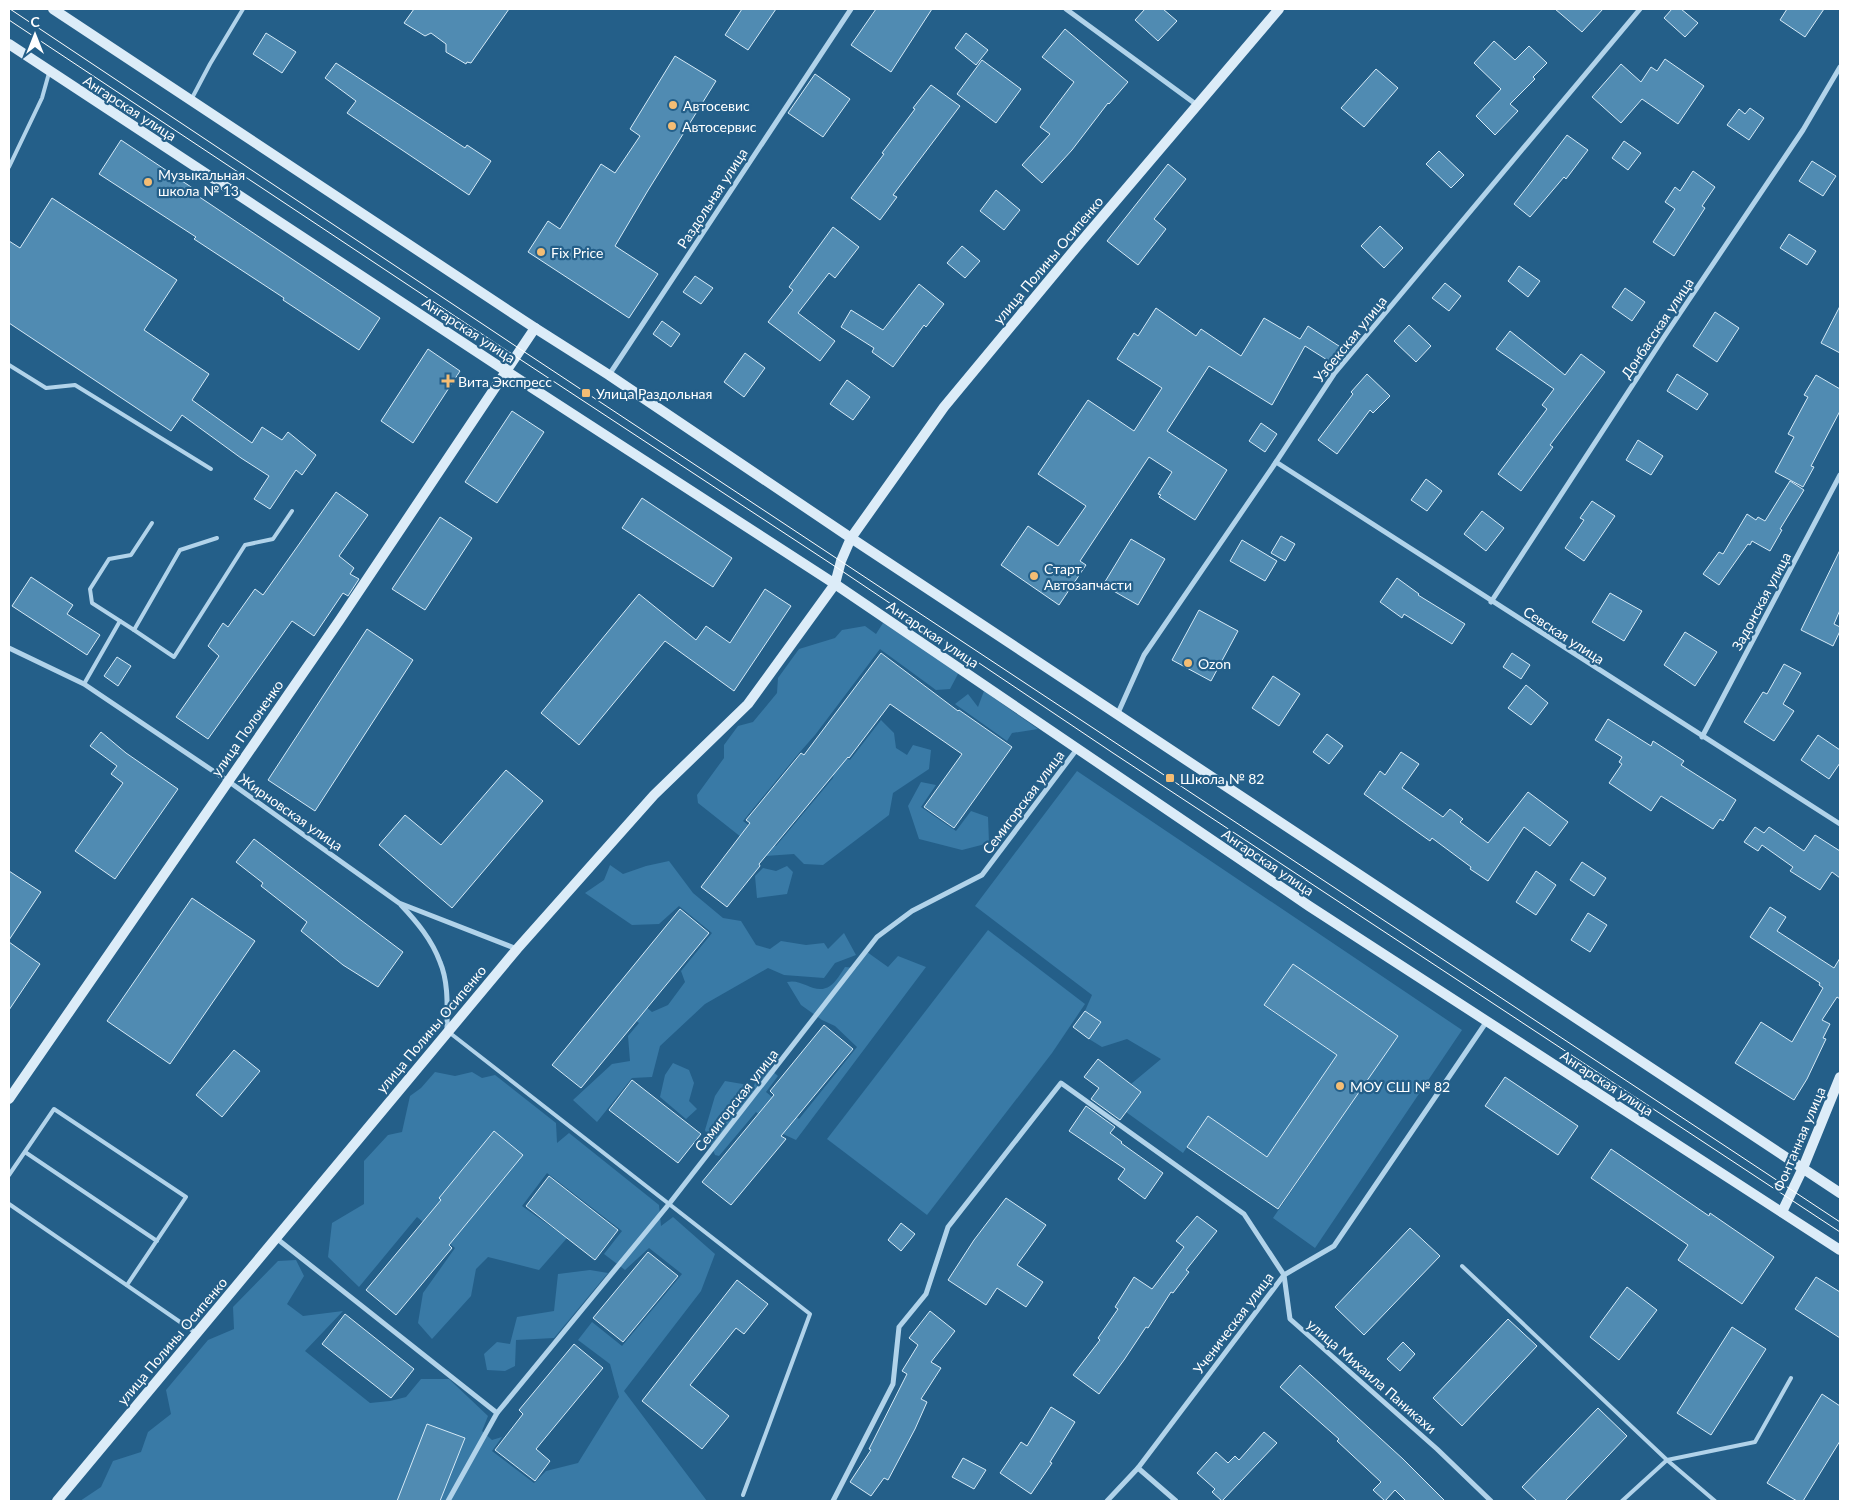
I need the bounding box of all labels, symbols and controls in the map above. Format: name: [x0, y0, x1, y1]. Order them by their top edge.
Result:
north arrow: [10, 10, 60, 60]
text: С: [30, 13, 40, 30]
street label: Ангарская улица: [80, 72, 180, 144]
place label: Автосевис: [683, 97, 750, 114]
marker: Автосевис: [667, 99, 679, 111]
place label: Автосервис: [682, 118, 757, 135]
marker: Автосервис: [666, 120, 678, 132]
street label: Раздольная улица: [673, 145, 751, 251]
place label: Музыкальная школа № 13: [158, 166, 245, 199]
marker: Музыкальная школа № 13: [142, 176, 154, 188]
street label: улица Полины Осипенко: [990, 193, 1106, 327]
place label: Fix Price: [551, 244, 604, 261]
marker: Fix Price: [535, 246, 547, 258]
street label: Донбасская улица: [1617, 274, 1697, 382]
street label: Узбекская улица: [1310, 292, 1390, 386]
street label: Ангарская улица: [419, 294, 519, 366]
place label: Вита Экспресс: [458, 373, 552, 390]
marker: Вита Экспресс: [442, 375, 454, 387]
place label: Улица Раздольная: [596, 385, 712, 402]
marker: Улица Раздольная: [580, 387, 592, 399]
street label: Задонская улица: [1728, 549, 1794, 653]
place label: Старт Автозапчасти: [1044, 560, 1132, 593]
marker: Старт Автозапчасти: [1028, 570, 1040, 582]
street label: Ангарская улица: [884, 597, 982, 671]
street label: Севская улица: [1520, 602, 1608, 668]
place label: Ozon: [1198, 655, 1231, 672]
marker: Ozon: [1182, 657, 1194, 669]
street label: улица Полоненко: [207, 676, 287, 779]
street label: Семигорская улица: [978, 747, 1068, 857]
street label: Жирновская улица: [236, 770, 346, 854]
place label: Школа № 82: [1180, 770, 1264, 787]
marker: Школа № 82: [1164, 772, 1176, 784]
street label: Ангарская улица: [1219, 825, 1317, 899]
street label: улица Полины Осипенко: [373, 962, 489, 1096]
street label: Семигорская улица: [691, 1045, 781, 1155]
street label: Ангарская улица: [1557, 1047, 1657, 1119]
place label: МОУ СШ № 82: [1350, 1078, 1450, 1095]
marker: МОУ СШ № 82: [1334, 1080, 1346, 1092]
street label: Фонтанная улица: [1769, 1084, 1829, 1194]
street label: Ученическая улица: [1189, 1269, 1277, 1377]
street label: улица Полины Осипенко: [114, 1274, 230, 1408]
street label: улица Михаила Паникахи: [1304, 1315, 1440, 1437]

